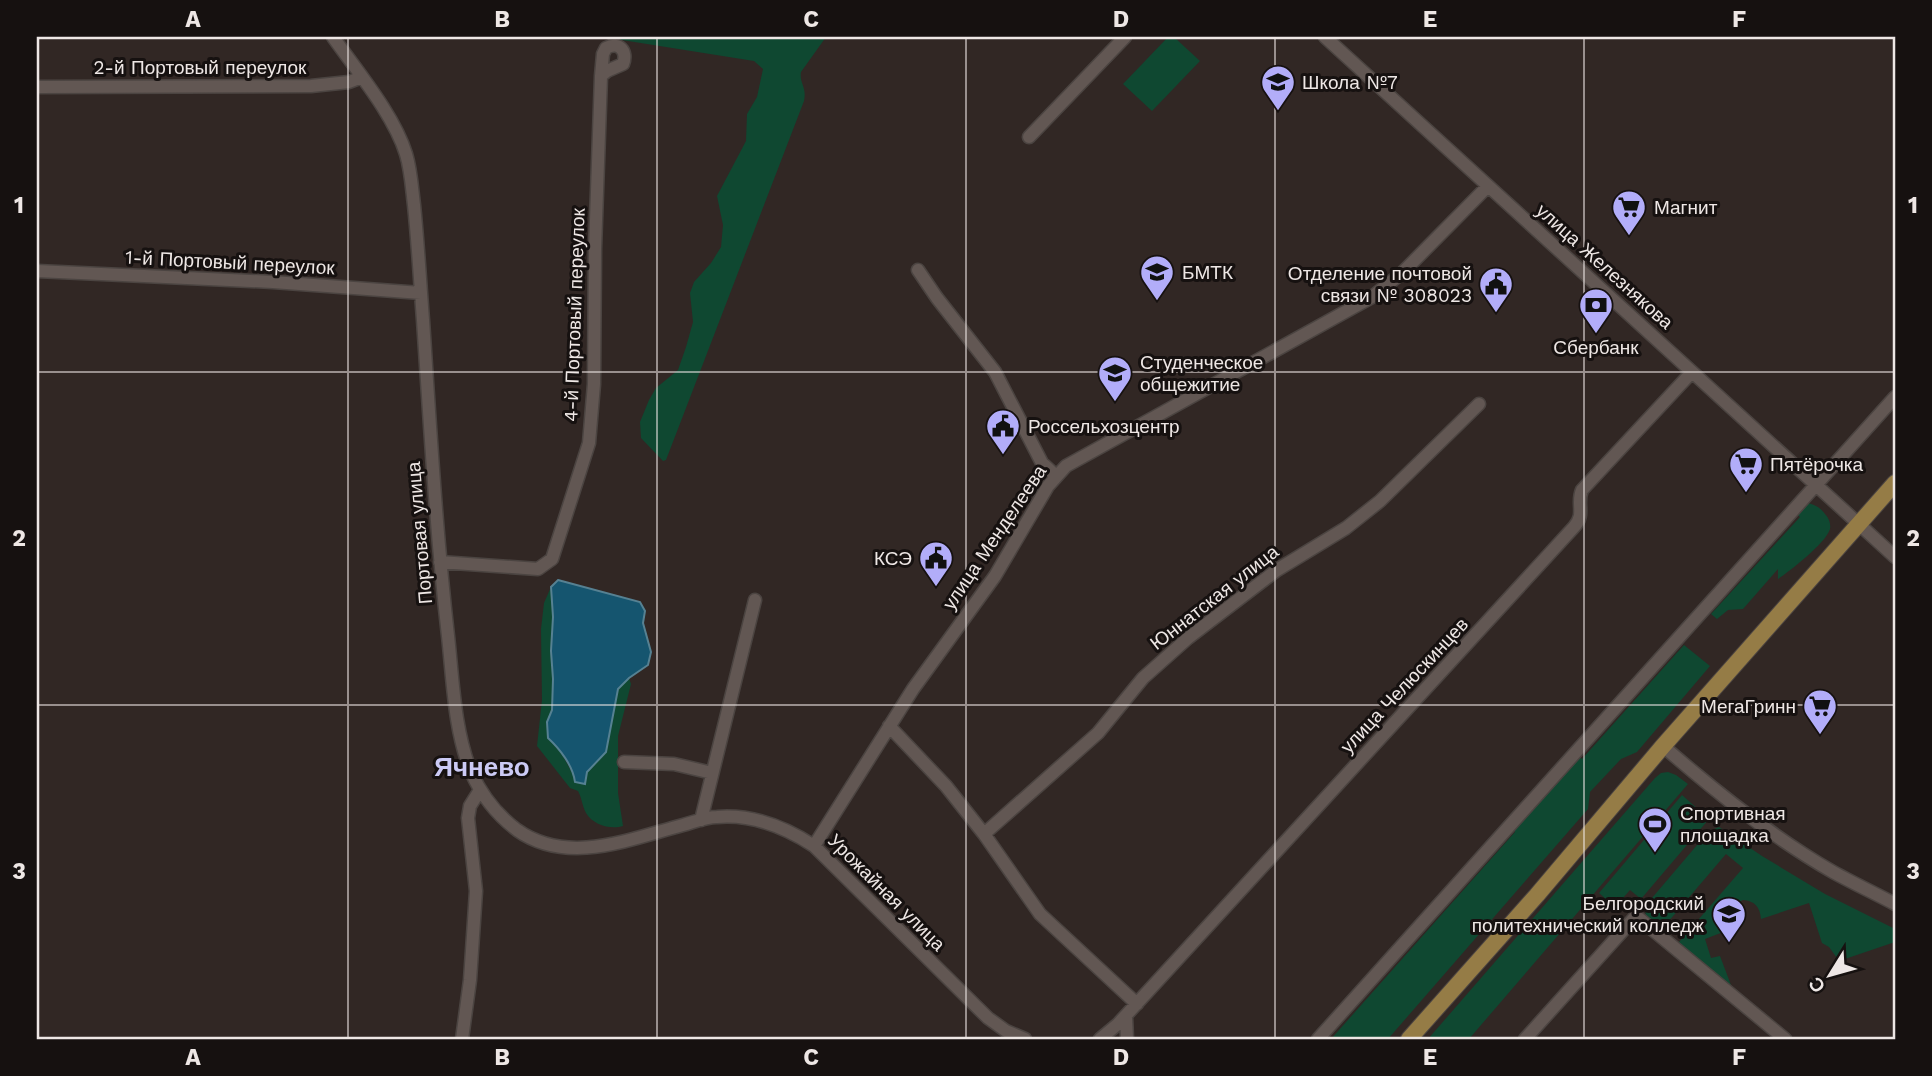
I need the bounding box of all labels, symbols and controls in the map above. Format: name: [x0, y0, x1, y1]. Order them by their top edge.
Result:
text: A: [185, 6, 201, 33]
text: B: [494, 6, 510, 33]
text: C: [803, 6, 819, 33]
text: D: [1113, 6, 1129, 33]
text: E: [1423, 6, 1437, 33]
text: F: [1732, 6, 1746, 33]
street label: 2-й Портовый переулок: [94, 56, 307, 79]
school or university icon: Школа №7: [1259, 63, 1297, 112]
place label: Школа №7: [1302, 71, 1398, 94]
supermarket icon: Магнит: [1610, 188, 1648, 237]
text: 1: [14, 192, 24, 219]
text: 1: [1908, 192, 1918, 219]
place label: Магнит: [1654, 196, 1718, 219]
street label: улица Железнякова: [1531, 199, 1678, 334]
street label: 4-й Портовый переулок: [559, 207, 590, 422]
street label: 1-й Портовый переулок: [125, 246, 336, 280]
school or university icon: БМТК: [1138, 253, 1176, 302]
place label: БМТК: [1182, 261, 1233, 284]
place label: Отделение почтовой связи № 308023: [1288, 262, 1472, 307]
public building icon: Отделение почтовой связи № 308023: [1477, 265, 1515, 314]
bank icon: Сбербанк: [1577, 286, 1615, 335]
place label: Сбербанк: [1553, 336, 1639, 359]
place label: Студенческое общежитие: [1140, 351, 1263, 396]
school or university icon: Студенческое общежитие: [1096, 354, 1134, 403]
public building icon: Россельхозцентр: [984, 407, 1022, 456]
place label: Россельхозцентр: [1028, 415, 1180, 438]
supermarket icon: Пятёрочка: [1727, 445, 1765, 494]
place label: Пятёрочка: [1770, 453, 1864, 476]
street label: Портовая улица: [402, 460, 437, 605]
street label: улица Менделеева: [937, 460, 1052, 614]
text: 2: [12, 525, 26, 552]
text: 2: [1906, 525, 1920, 552]
public building icon: КСЭ: [917, 539, 955, 588]
street label: Юннатская улица: [1146, 540, 1283, 655]
place label: КСЭ: [874, 547, 912, 570]
street label: улица Челюскинцев: [1336, 613, 1473, 758]
supermarket icon: МегаГринн: [1801, 687, 1839, 736]
place label: МегаГринн: [1701, 695, 1796, 718]
district label: Ячнево: [434, 752, 530, 782]
place label: Спортивная площадка: [1680, 802, 1785, 847]
sports icon: Спортивная площадка: [1636, 805, 1674, 854]
street label: Урожайная улица: [823, 829, 950, 956]
text: 3: [12, 858, 26, 885]
text: 3: [1906, 858, 1920, 885]
place label: Белгородский политехнический колледж: [1472, 892, 1704, 937]
school or university icon: Белгородский политехнический колледж: [1710, 895, 1748, 944]
north arrow: [1796, 940, 1866, 1010]
text: С: [1803, 972, 1830, 997]
text: A: [185, 1044, 201, 1071]
text: B: [494, 1044, 510, 1071]
text: C: [803, 1044, 819, 1071]
text: D: [1113, 1044, 1129, 1071]
text: E: [1423, 1044, 1437, 1071]
text: F: [1732, 1044, 1746, 1071]

